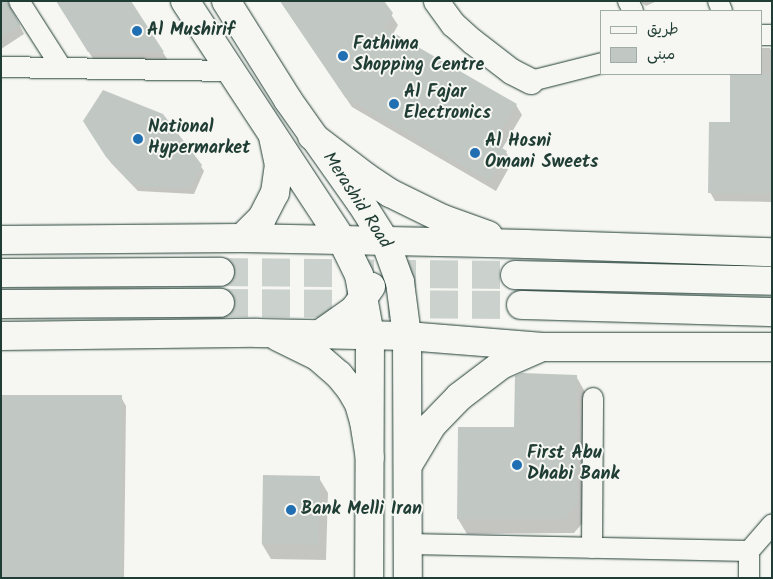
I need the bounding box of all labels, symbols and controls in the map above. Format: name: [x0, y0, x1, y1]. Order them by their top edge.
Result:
legend: [600, 10, 763, 75]
text: طريق: [647, 18, 679, 42]
place label: Al Mushirif: [147, 20, 235, 42]
marker: Al Mushirif: [131, 25, 143, 37]
place label: Fathima Shopping Centre: [353, 35, 484, 78]
text: مبنى: [647, 43, 675, 67]
marker: Fathima Shopping Centre: [337, 50, 349, 62]
place label: Al Fajar Electronics: [404, 83, 491, 126]
marker: Al Fajar Electronics: [388, 98, 400, 110]
place label: National Hypermarket: [148, 118, 250, 160]
place label: Al Hosni Omani Sweets: [485, 132, 598, 174]
marker: National Hypermarket: [132, 133, 144, 145]
marker: Al Hosni Omani Sweets: [469, 147, 481, 159]
street label: Merashid Road: [317, 149, 395, 253]
place label: First Abu Dhabi Bank: [527, 444, 619, 486]
marker: First Abu Dhabi Bank: [511, 459, 523, 471]
place label: Bank Melli Iran: [301, 499, 422, 521]
marker: Bank Melli Iran: [285, 504, 297, 516]

